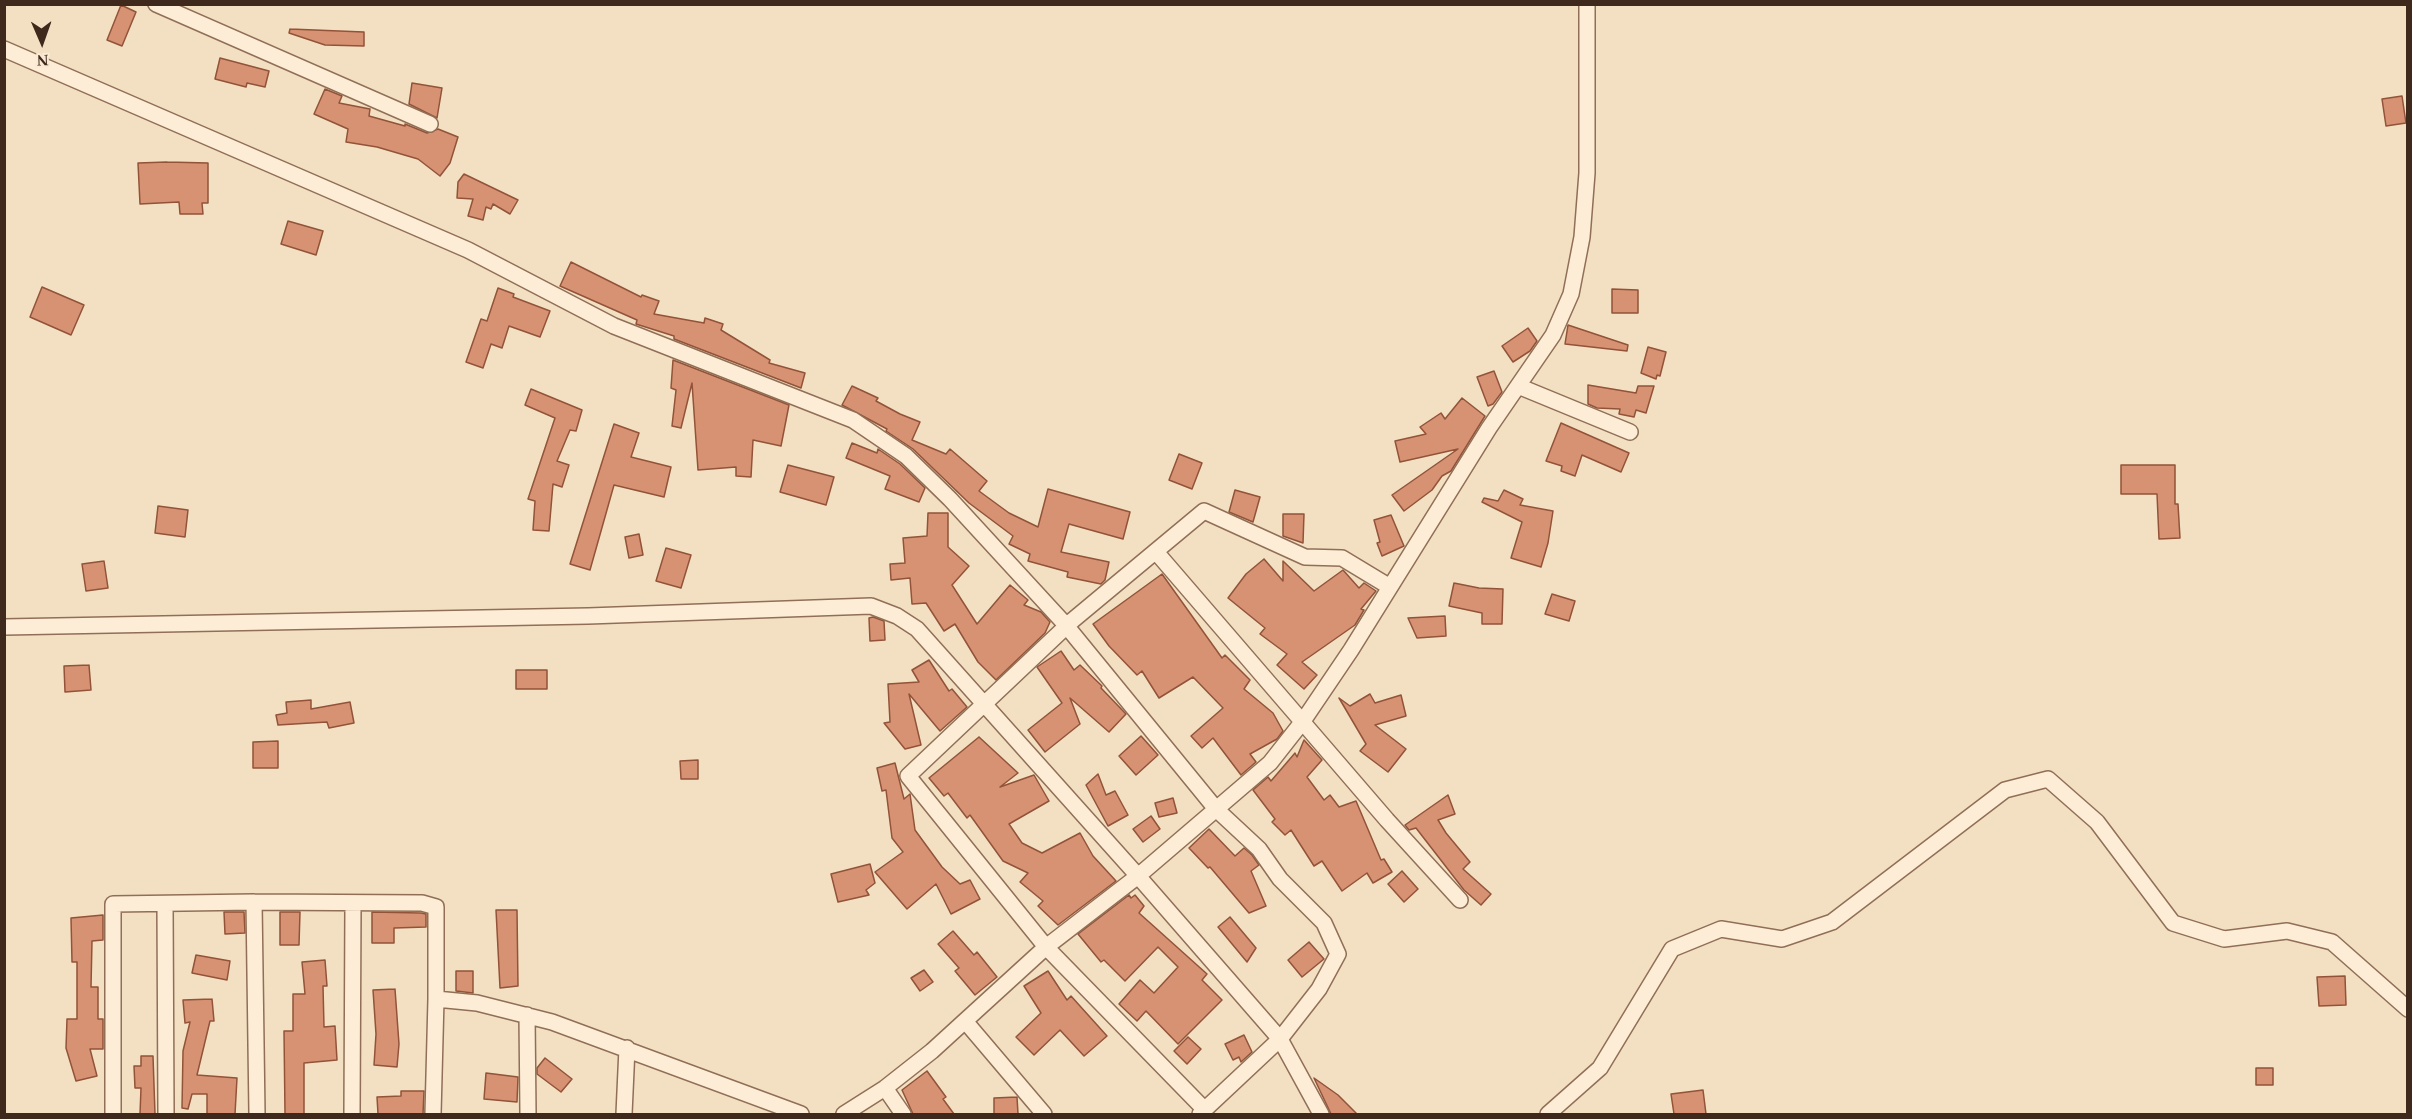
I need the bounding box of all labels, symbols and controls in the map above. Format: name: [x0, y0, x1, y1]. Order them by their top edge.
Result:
north arrow: [12, 12, 72, 72]
text: N: [37, 52, 49, 69]

